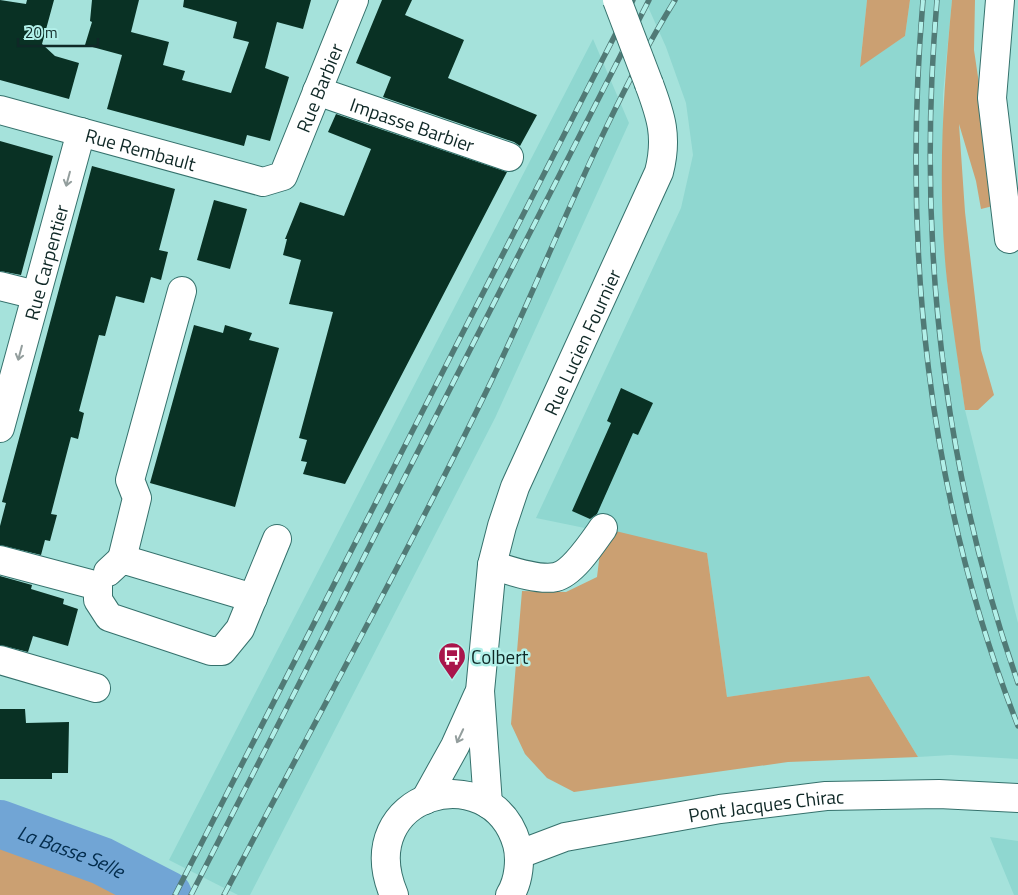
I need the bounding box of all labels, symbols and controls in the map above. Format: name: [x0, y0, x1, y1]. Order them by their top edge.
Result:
scale bar: [18, 15, 98, 47]
text: 20 m: [25, 21, 58, 44]
street label: Rue Barbier: [288, 38, 350, 136]
street label: Impasse Barbier: [346, 89, 479, 159]
street label: Rue Rembault: [82, 120, 200, 178]
one-way arrow: [63, 171, 72, 187]
street label: Rue Carpentier: [16, 201, 75, 323]
street label: Rue Lucien Fournier: [535, 263, 628, 420]
one-way arrow: [15, 344, 25, 360]
bus stop icon: Colbert: [437, 641, 467, 680]
place label: Colbert: [471, 642, 529, 671]
one-way arrow: [454, 728, 464, 743]
street label: Pont Jacques Chirac: [686, 781, 845, 829]
water label: La Basse Selle: [13, 816, 132, 886]

